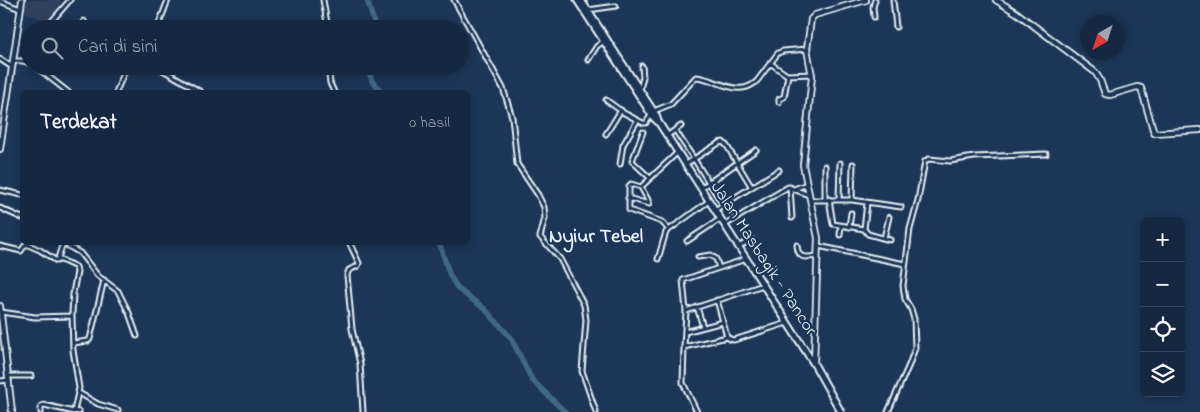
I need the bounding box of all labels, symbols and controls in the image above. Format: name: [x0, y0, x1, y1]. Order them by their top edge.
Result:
north arrow: [1080, 15, 1125, 60]
search box: [20, 20, 470, 75]
icon: search: [38, 34, 66, 62]
text: Cari di sini: [78, 34, 157, 61]
text: Terdekat: [40, 108, 117, 138]
text: 0 hasil: [409, 111, 450, 135]
street label: Jalan Masbagik - Pancor: [702, 177, 823, 342]
map controls: [1140, 217, 1185, 397]
button: +: [1140, 217, 1185, 262]
district label: Nyiur Tebel: [549, 223, 643, 253]
button: −: [1140, 262, 1185, 307]
button: locate: [1140, 307, 1185, 352]
button: layers: [1140, 352, 1185, 397]

